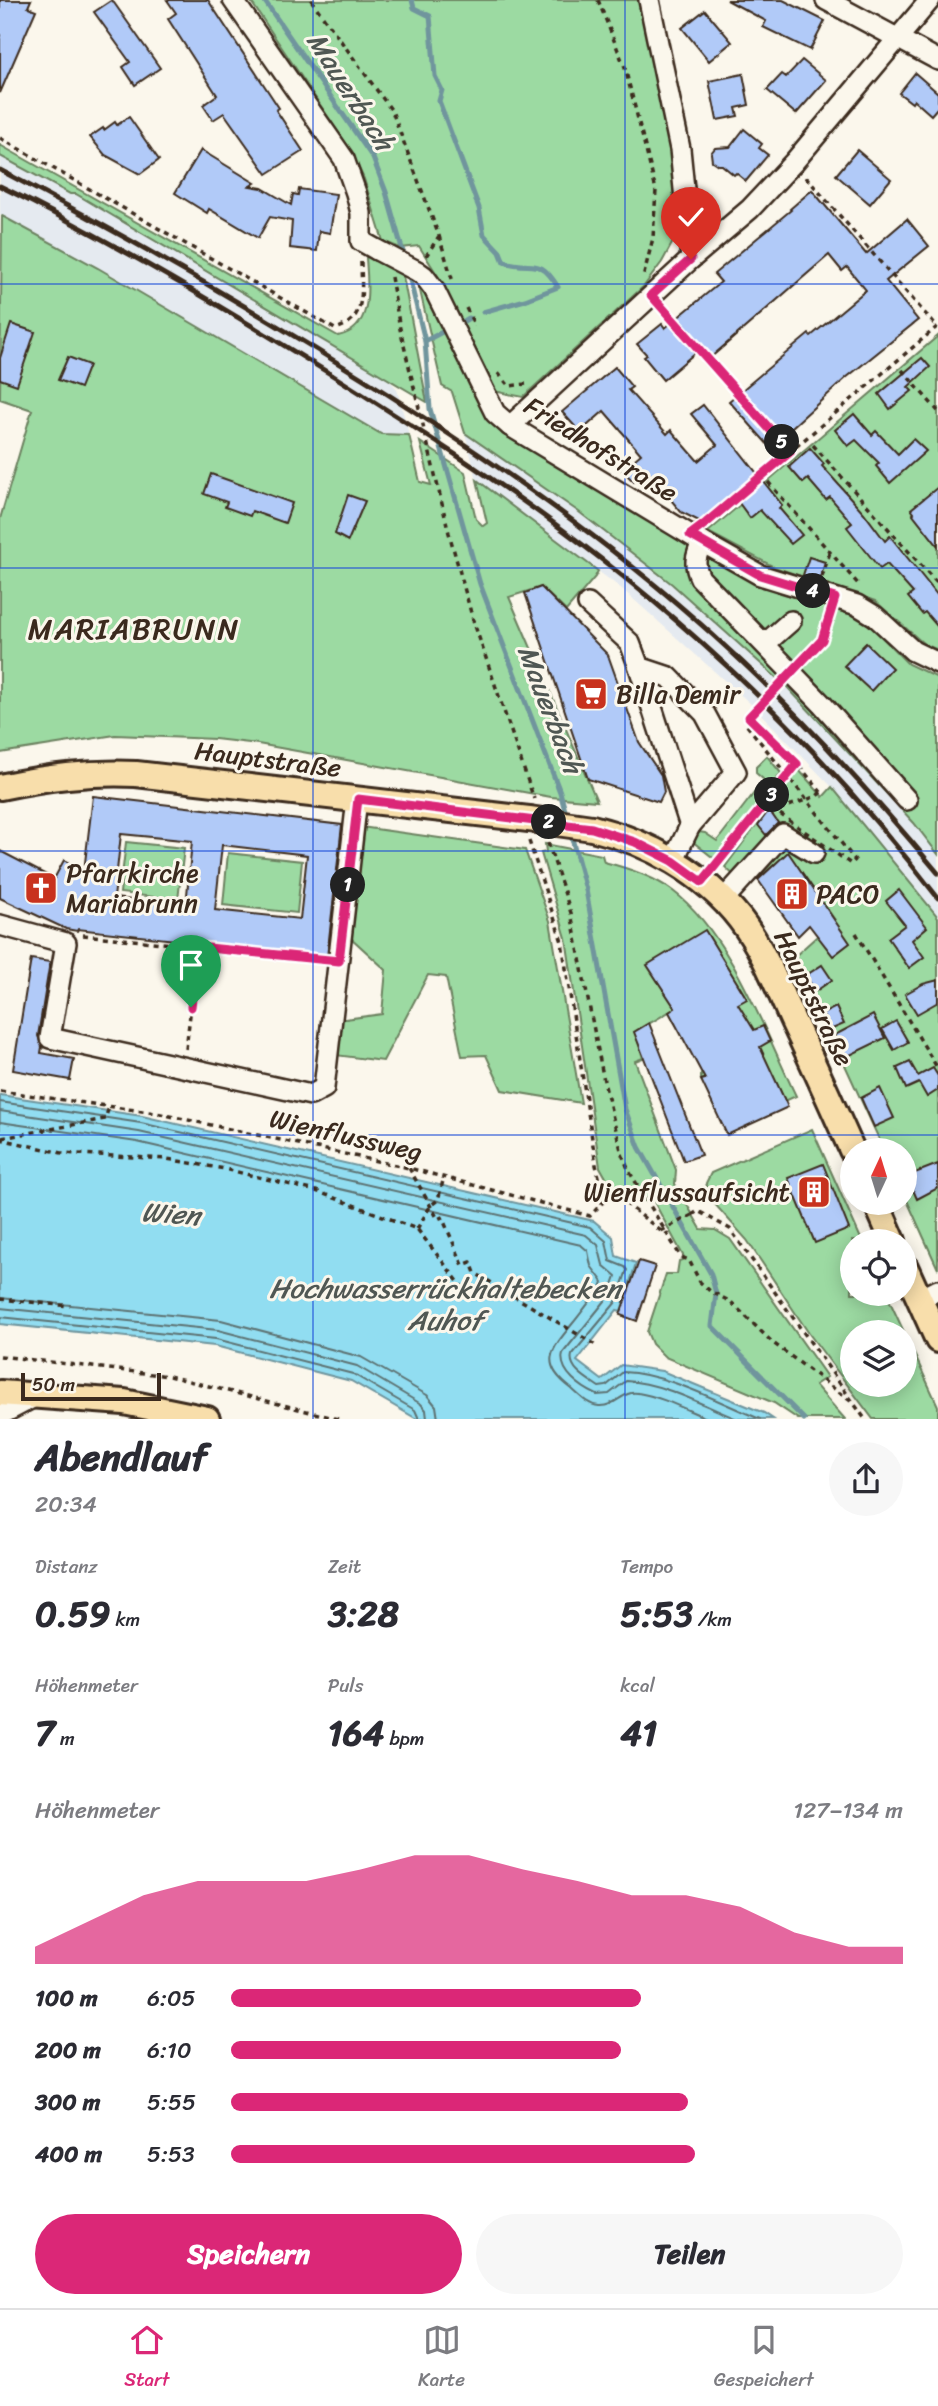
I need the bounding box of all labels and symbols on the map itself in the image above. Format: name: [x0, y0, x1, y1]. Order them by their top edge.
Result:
water label: Mauerbach: [293, 22, 409, 163]
pin: [661, 187, 721, 259]
street label: Friedhofstraße: [515, 383, 687, 515]
pin: 5: [764, 424, 800, 460]
pin: 4: [796, 574, 830, 608]
district label: MARIABRUNN: [28, 602, 240, 656]
water label: Mauerbach: [504, 638, 598, 783]
place label: Billa Demir: [616, 671, 741, 717]
supermarket icon: Billa Demir: [572, 675, 610, 713]
street label: Hauptstraße: [192, 727, 344, 791]
pin: 3: [754, 778, 790, 812]
pin: 2: [532, 804, 566, 840]
place label: Pfarrkirche Mariabrunn: [66, 850, 199, 926]
pin: 1: [330, 868, 366, 903]
church icon: Pfarrkirche Mariabrunn: [22, 869, 60, 907]
place label: PACO: [816, 871, 880, 917]
building icon: PACO: [773, 875, 811, 913]
street label: Hauptstraße: [761, 922, 867, 1074]
pin: [161, 935, 221, 1007]
street label: Wienflussweg: [265, 1095, 427, 1175]
north arrow: [840, 1138, 917, 1214]
place label: Wienflussaufsicht: [583, 1169, 790, 1215]
building icon: Wienflussaufsicht: [795, 1173, 833, 1211]
water label: Wien: [140, 1187, 205, 1240]
water label: Hochwasserrückhaltebecken Auhof: [269, 1264, 624, 1345]
scale bar: [21, 1370, 161, 1402]

